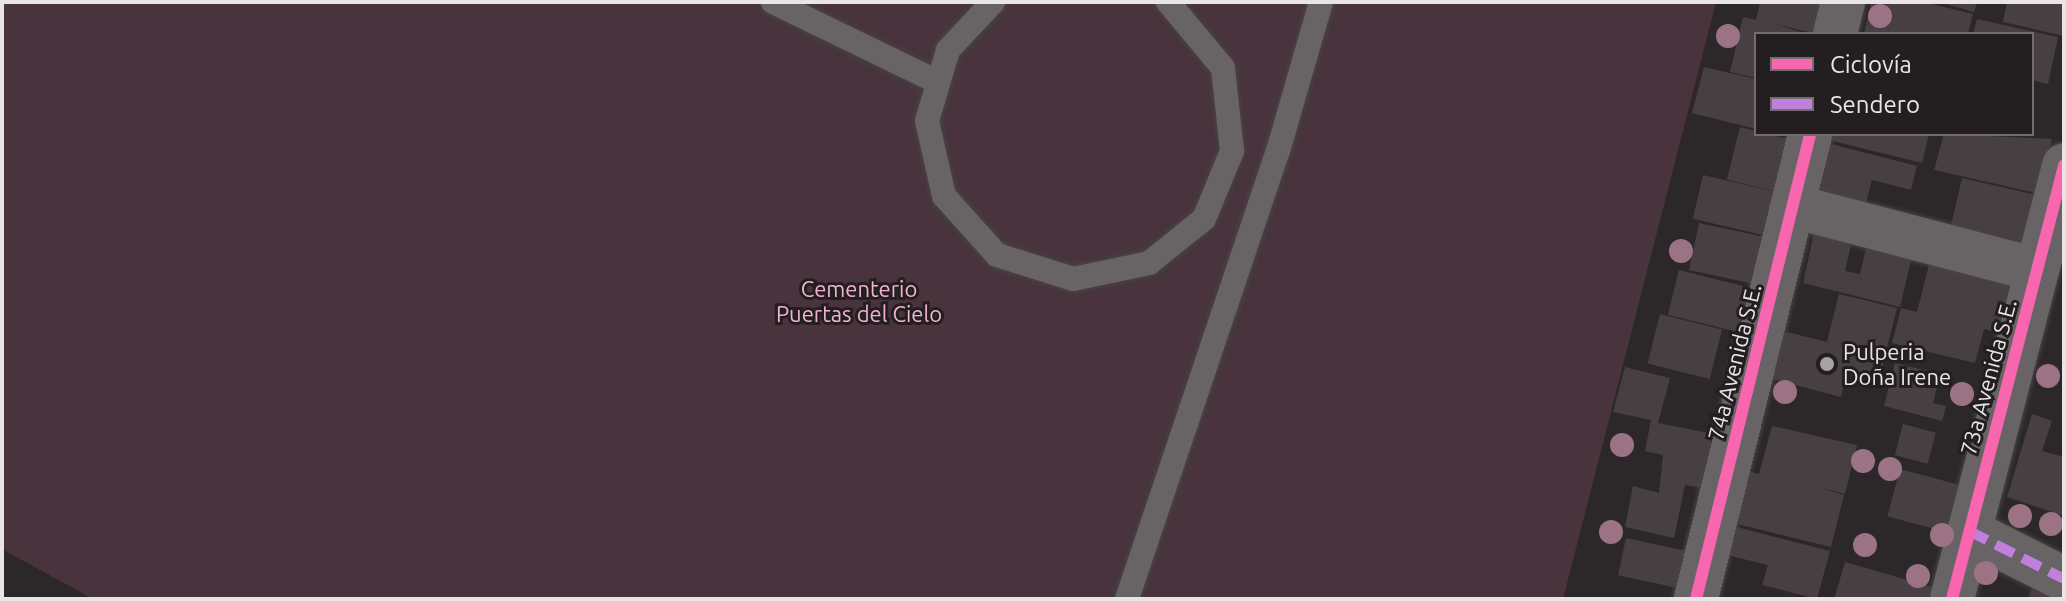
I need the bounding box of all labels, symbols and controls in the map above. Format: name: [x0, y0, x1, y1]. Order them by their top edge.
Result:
legend: [1754, 32, 2034, 136]
text: Ciclovía: [1830, 51, 1912, 78]
text: Sendero: [1830, 91, 1920, 118]
park label: Cementerio Puertas del Cielo: [776, 275, 942, 326]
street label: 74a Avenida S.E.: [1702, 281, 1766, 443]
street label: 73a Avenida S.E.: [1954, 296, 2022, 458]
place label: Pulperia Doña Irene: [1843, 338, 1951, 390]
marker: Pulperia Doña Irene: [1818, 355, 1836, 373]

